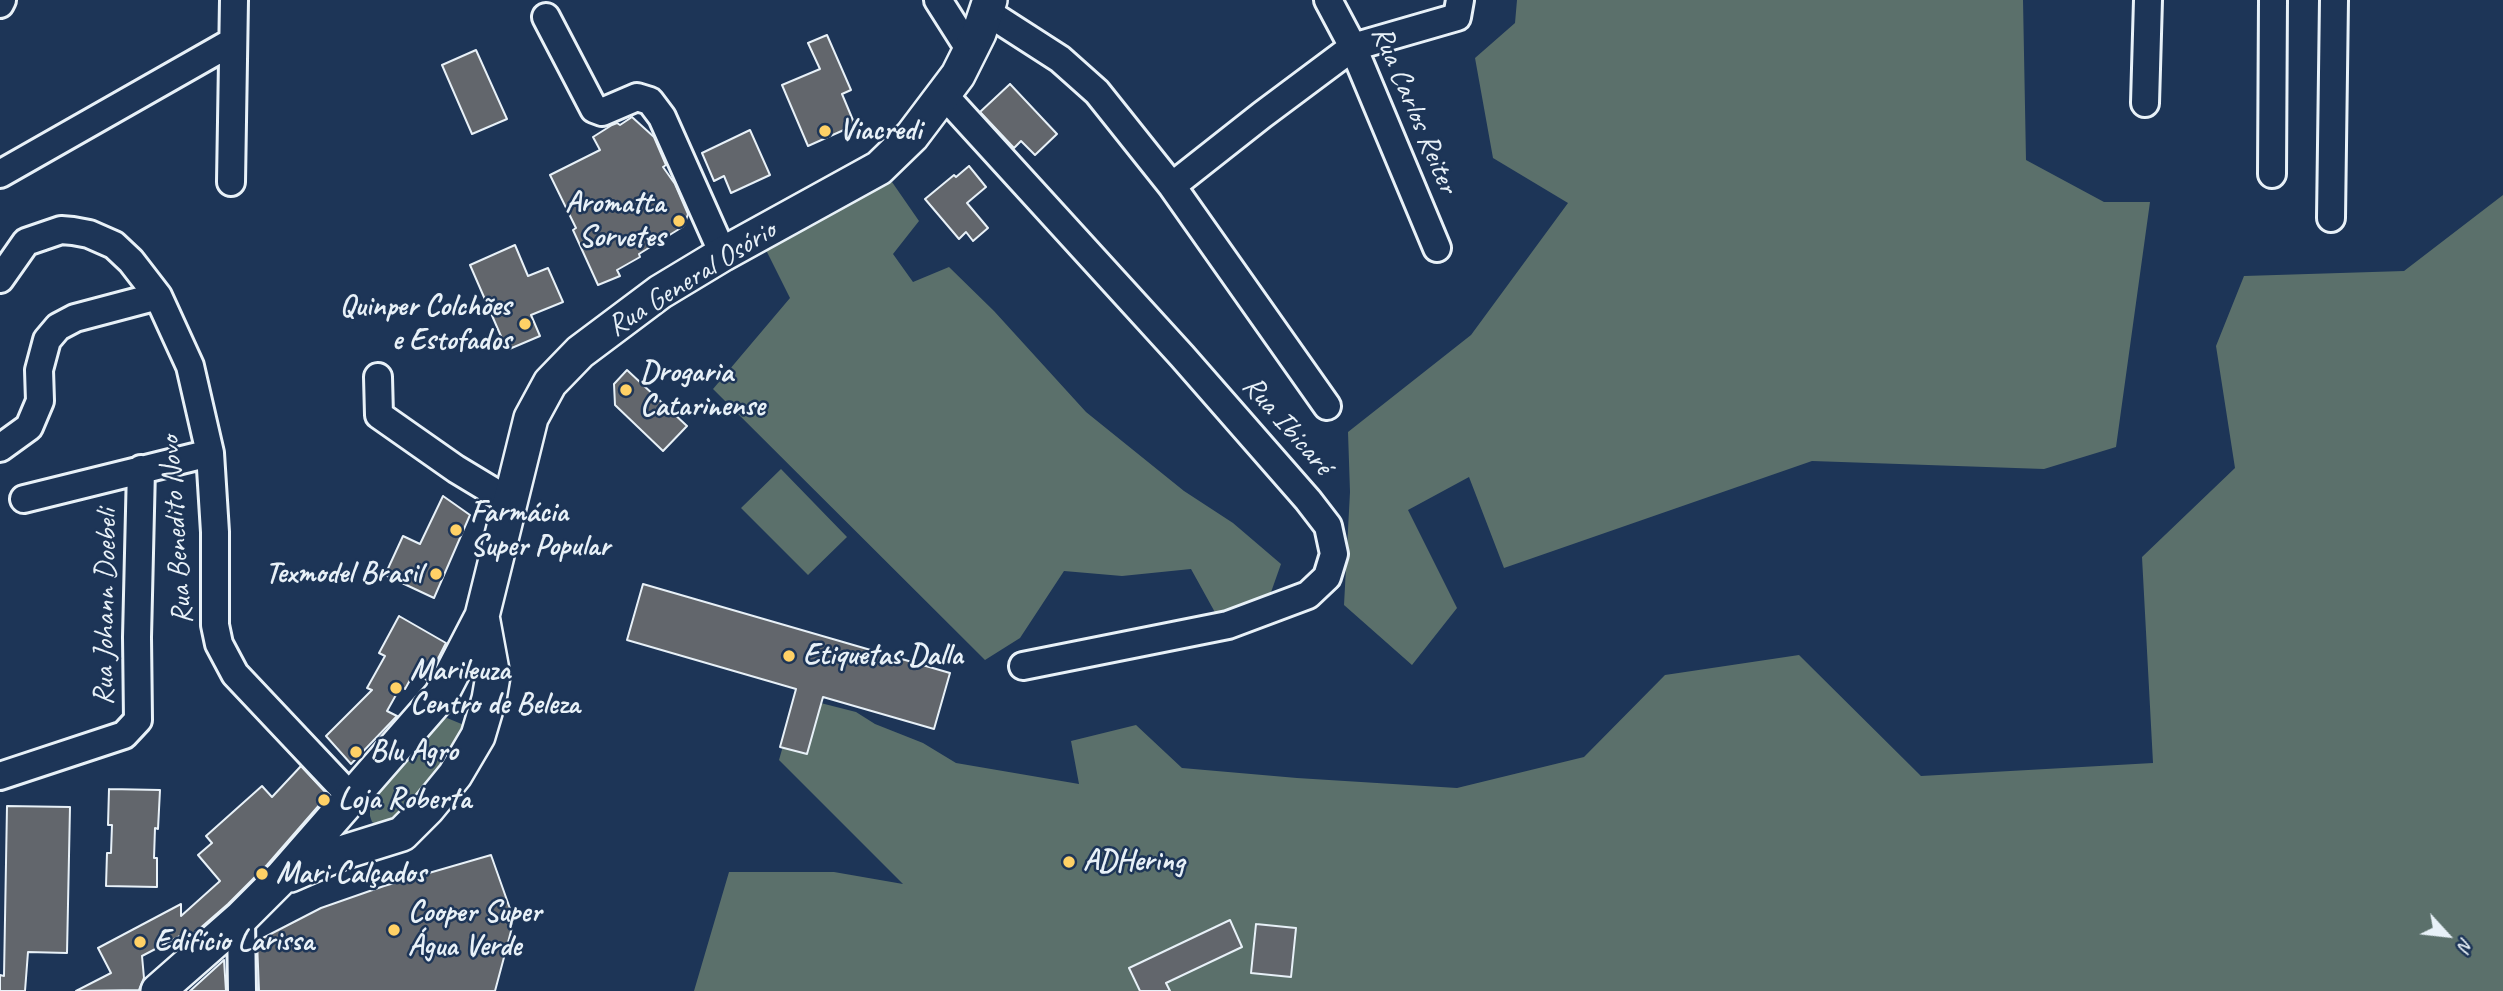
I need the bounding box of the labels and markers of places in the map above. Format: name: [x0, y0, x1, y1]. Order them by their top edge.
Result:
place label: Viacredi: [839, 113, 922, 149]
marker: Viacredi: [817, 123, 833, 139]
place label: Aromatta Sorvetes: [565, 186, 665, 256]
marker: Aromatta Sorvetes: [671, 213, 687, 229]
place label: Quinper Colchões e Estofados: [340, 289, 511, 360]
marker: Quinper Colchões e Estofados: [517, 316, 533, 332]
place label: Drogaria Catarinense: [640, 355, 765, 426]
marker: Drogaria Catarinense: [618, 382, 634, 398]
place label: Farmácia Super Popular: [470, 495, 610, 566]
marker: Farmácia Super Popular: [448, 522, 464, 538]
place label: Texmodel Brasil: [265, 556, 422, 592]
marker: Texmodel Brasil: [428, 566, 444, 582]
place label: Etiquetas Dalla: [803, 638, 962, 674]
marker: Etiquetas Dalla: [781, 648, 797, 664]
place label: Marileuza Centro de Beleza: [410, 653, 580, 724]
marker: Marileuza Centro de Beleza: [388, 680, 404, 696]
place label: Blu Agro: [370, 734, 458, 770]
marker: Blu Agro: [348, 744, 364, 760]
place label: Loja Roberta: [338, 782, 471, 818]
marker: Loja Roberta: [316, 792, 332, 808]
place label: ADHering: [1083, 844, 1185, 880]
marker: ADHering: [1061, 854, 1077, 870]
place label: Mari Calçados: [276, 856, 426, 892]
marker: Mari Calçados: [254, 866, 270, 882]
place label: Cooper Super Água Verde: [408, 895, 541, 965]
marker: Cooper Super Água Verde: [386, 922, 402, 938]
place label: Edifício Larissa: [154, 924, 314, 960]
marker: Edifício Larissa: [132, 934, 148, 950]

